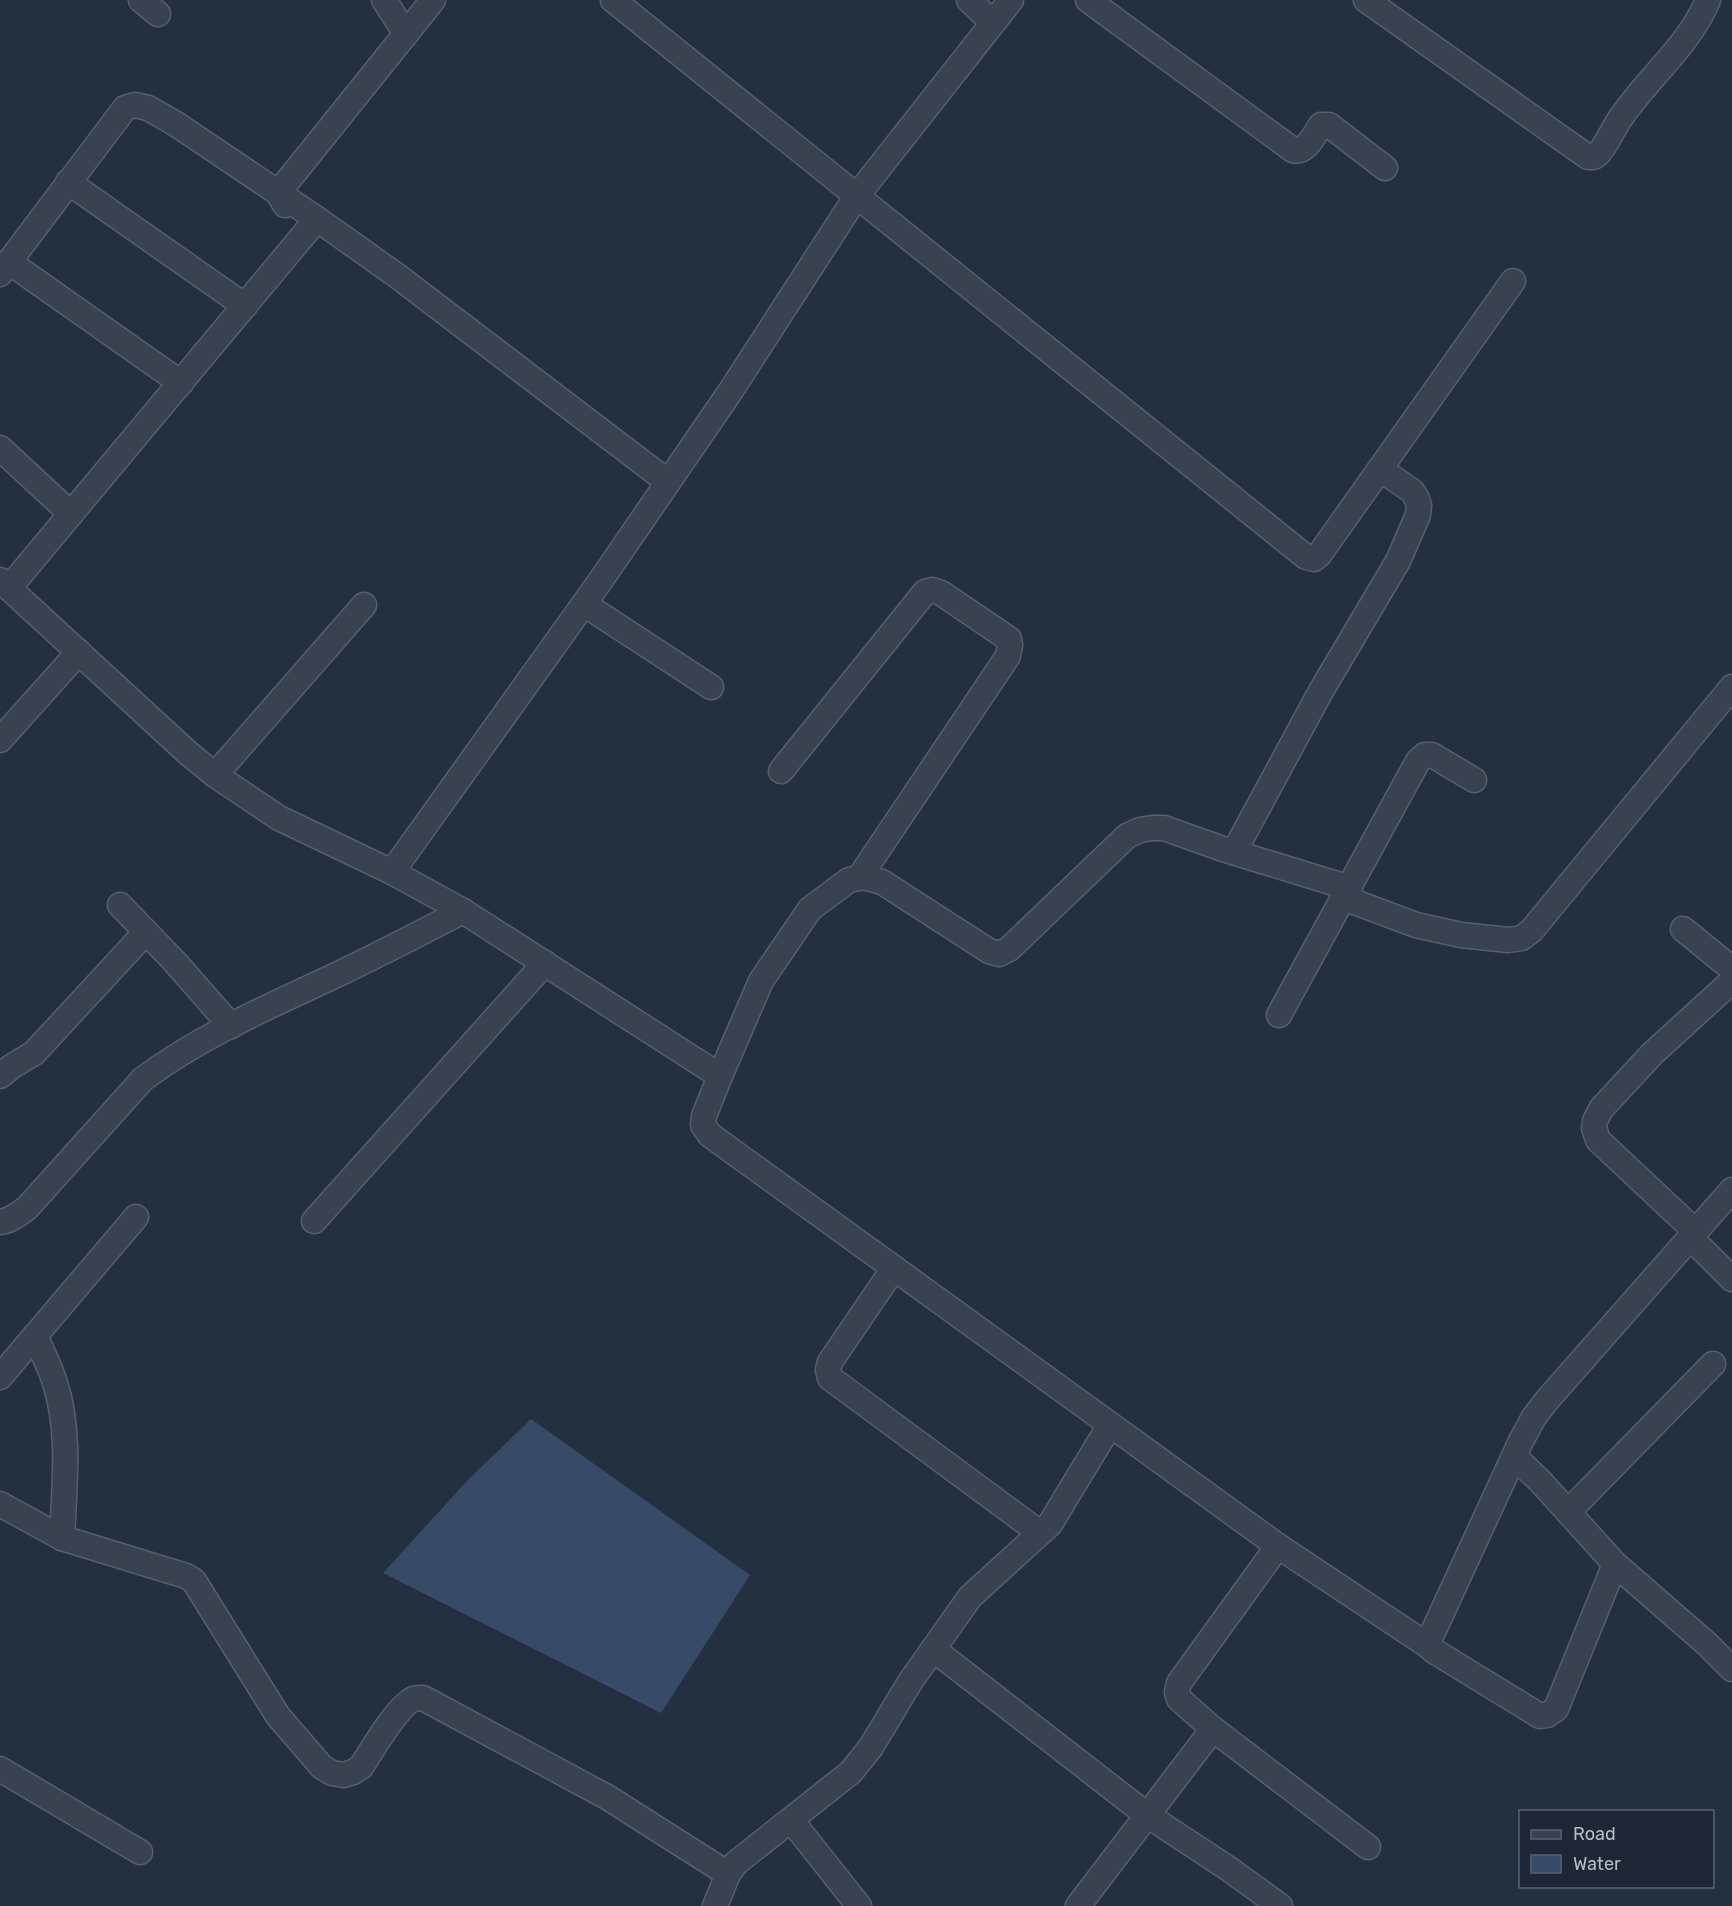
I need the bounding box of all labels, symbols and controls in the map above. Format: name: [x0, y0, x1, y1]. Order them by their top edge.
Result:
legend: [1519, 1810, 1714, 1888]
text: Road: [1573, 1823, 1616, 1845]
text: Water: [1573, 1853, 1621, 1875]

